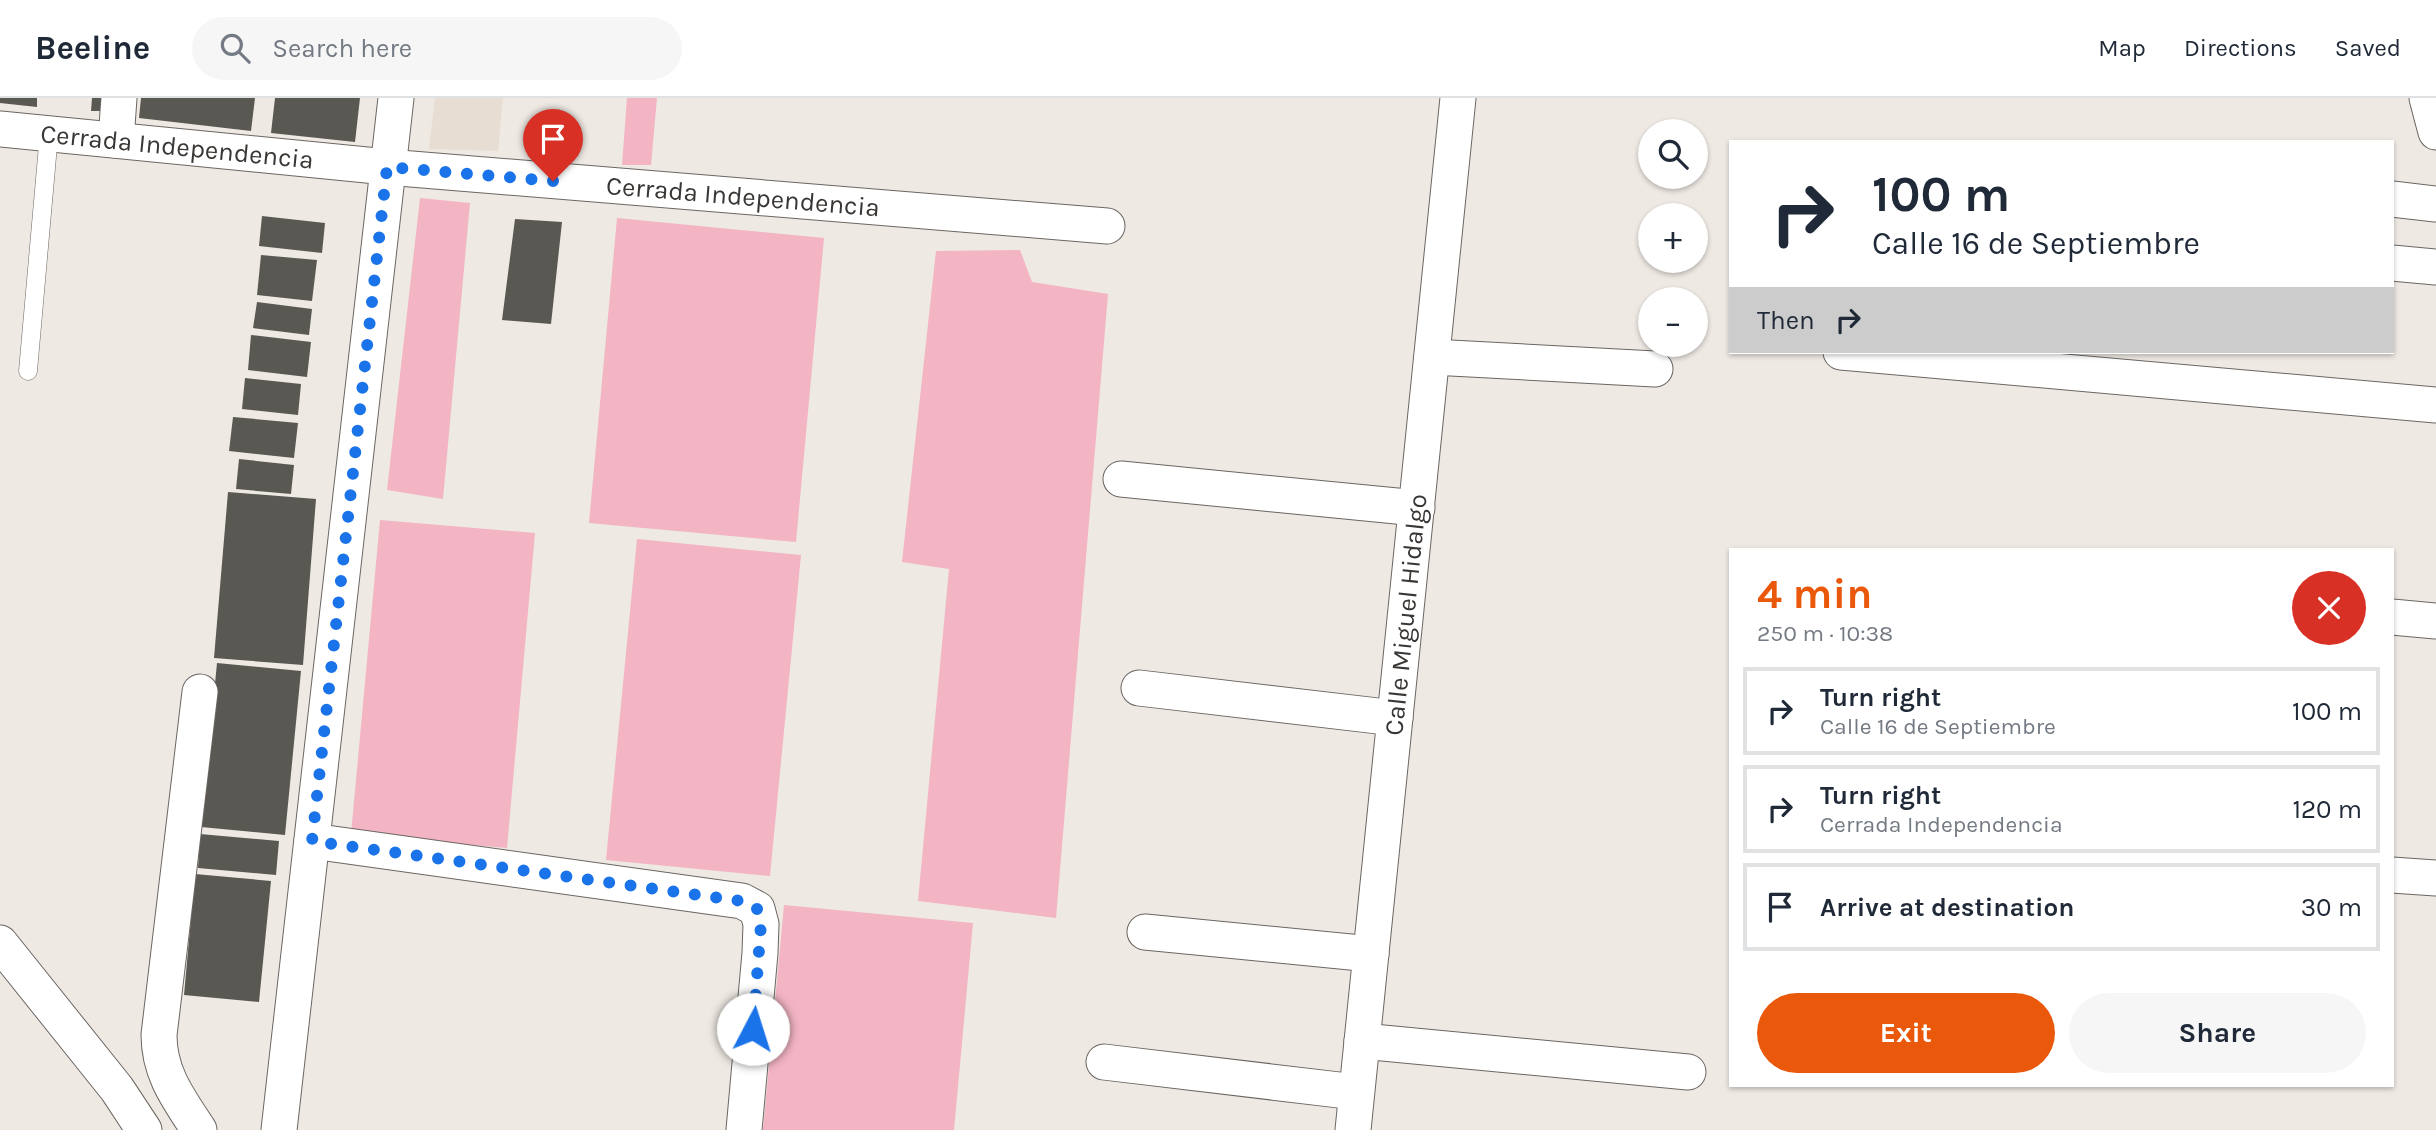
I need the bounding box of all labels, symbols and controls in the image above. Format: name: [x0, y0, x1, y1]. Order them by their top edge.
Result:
search box: [192, 17, 682, 80]
text: Beeline: [35, 29, 150, 67]
icon: search: [216, 29, 254, 67]
text: Search here: [272, 33, 412, 64]
text: Map: [2098, 34, 2146, 62]
text: Directions: [2184, 34, 2297, 62]
text: Saved: [2335, 34, 2401, 62]
pin: [523, 109, 583, 181]
street label: Cerrada Independencia: [39, 118, 315, 175]
map controls: [1638, 119, 1708, 357]
button: search: [1638, 119, 1708, 189]
icon: arrive: [534, 120, 572, 158]
text: 100 m: [1872, 166, 2010, 223]
icon: right: [1757, 168, 1848, 259]
street label: Cerrada Independencia: [605, 170, 881, 223]
button: +: [1638, 203, 1708, 273]
text: Calle 16 de Septiembre: [1872, 225, 2200, 262]
button: −: [1638, 287, 1708, 357]
icon: right: [1829, 301, 1867, 339]
text: Then: [1757, 305, 1815, 336]
street label: Calle Miguel Hidalgo: [1378, 492, 1433, 737]
text: 4 min: [1757, 569, 1872, 619]
button: close: [2292, 571, 2366, 645]
text: 250 m · 10:38: [1757, 620, 1893, 647]
text: Turn right: [1820, 682, 1941, 713]
icon: right: [1761, 692, 1799, 730]
text: 100 m: [2292, 696, 2362, 727]
text: Calle 16 de Septiembre: [1820, 713, 2056, 740]
text: Turn right: [1820, 780, 1941, 811]
icon: right: [1761, 790, 1799, 828]
text: 120 m: [2292, 794, 2362, 825]
text: Cerrada Independencia: [1820, 811, 2063, 838]
icon: arrive: [1761, 888, 1799, 926]
text: Arrive at destination: [1820, 892, 2074, 923]
text: 30 m: [2301, 892, 2362, 923]
position arrow: [716, 992, 790, 1066]
button: Exit: [1757, 993, 2055, 1073]
button: Share: [2069, 993, 2366, 1073]

